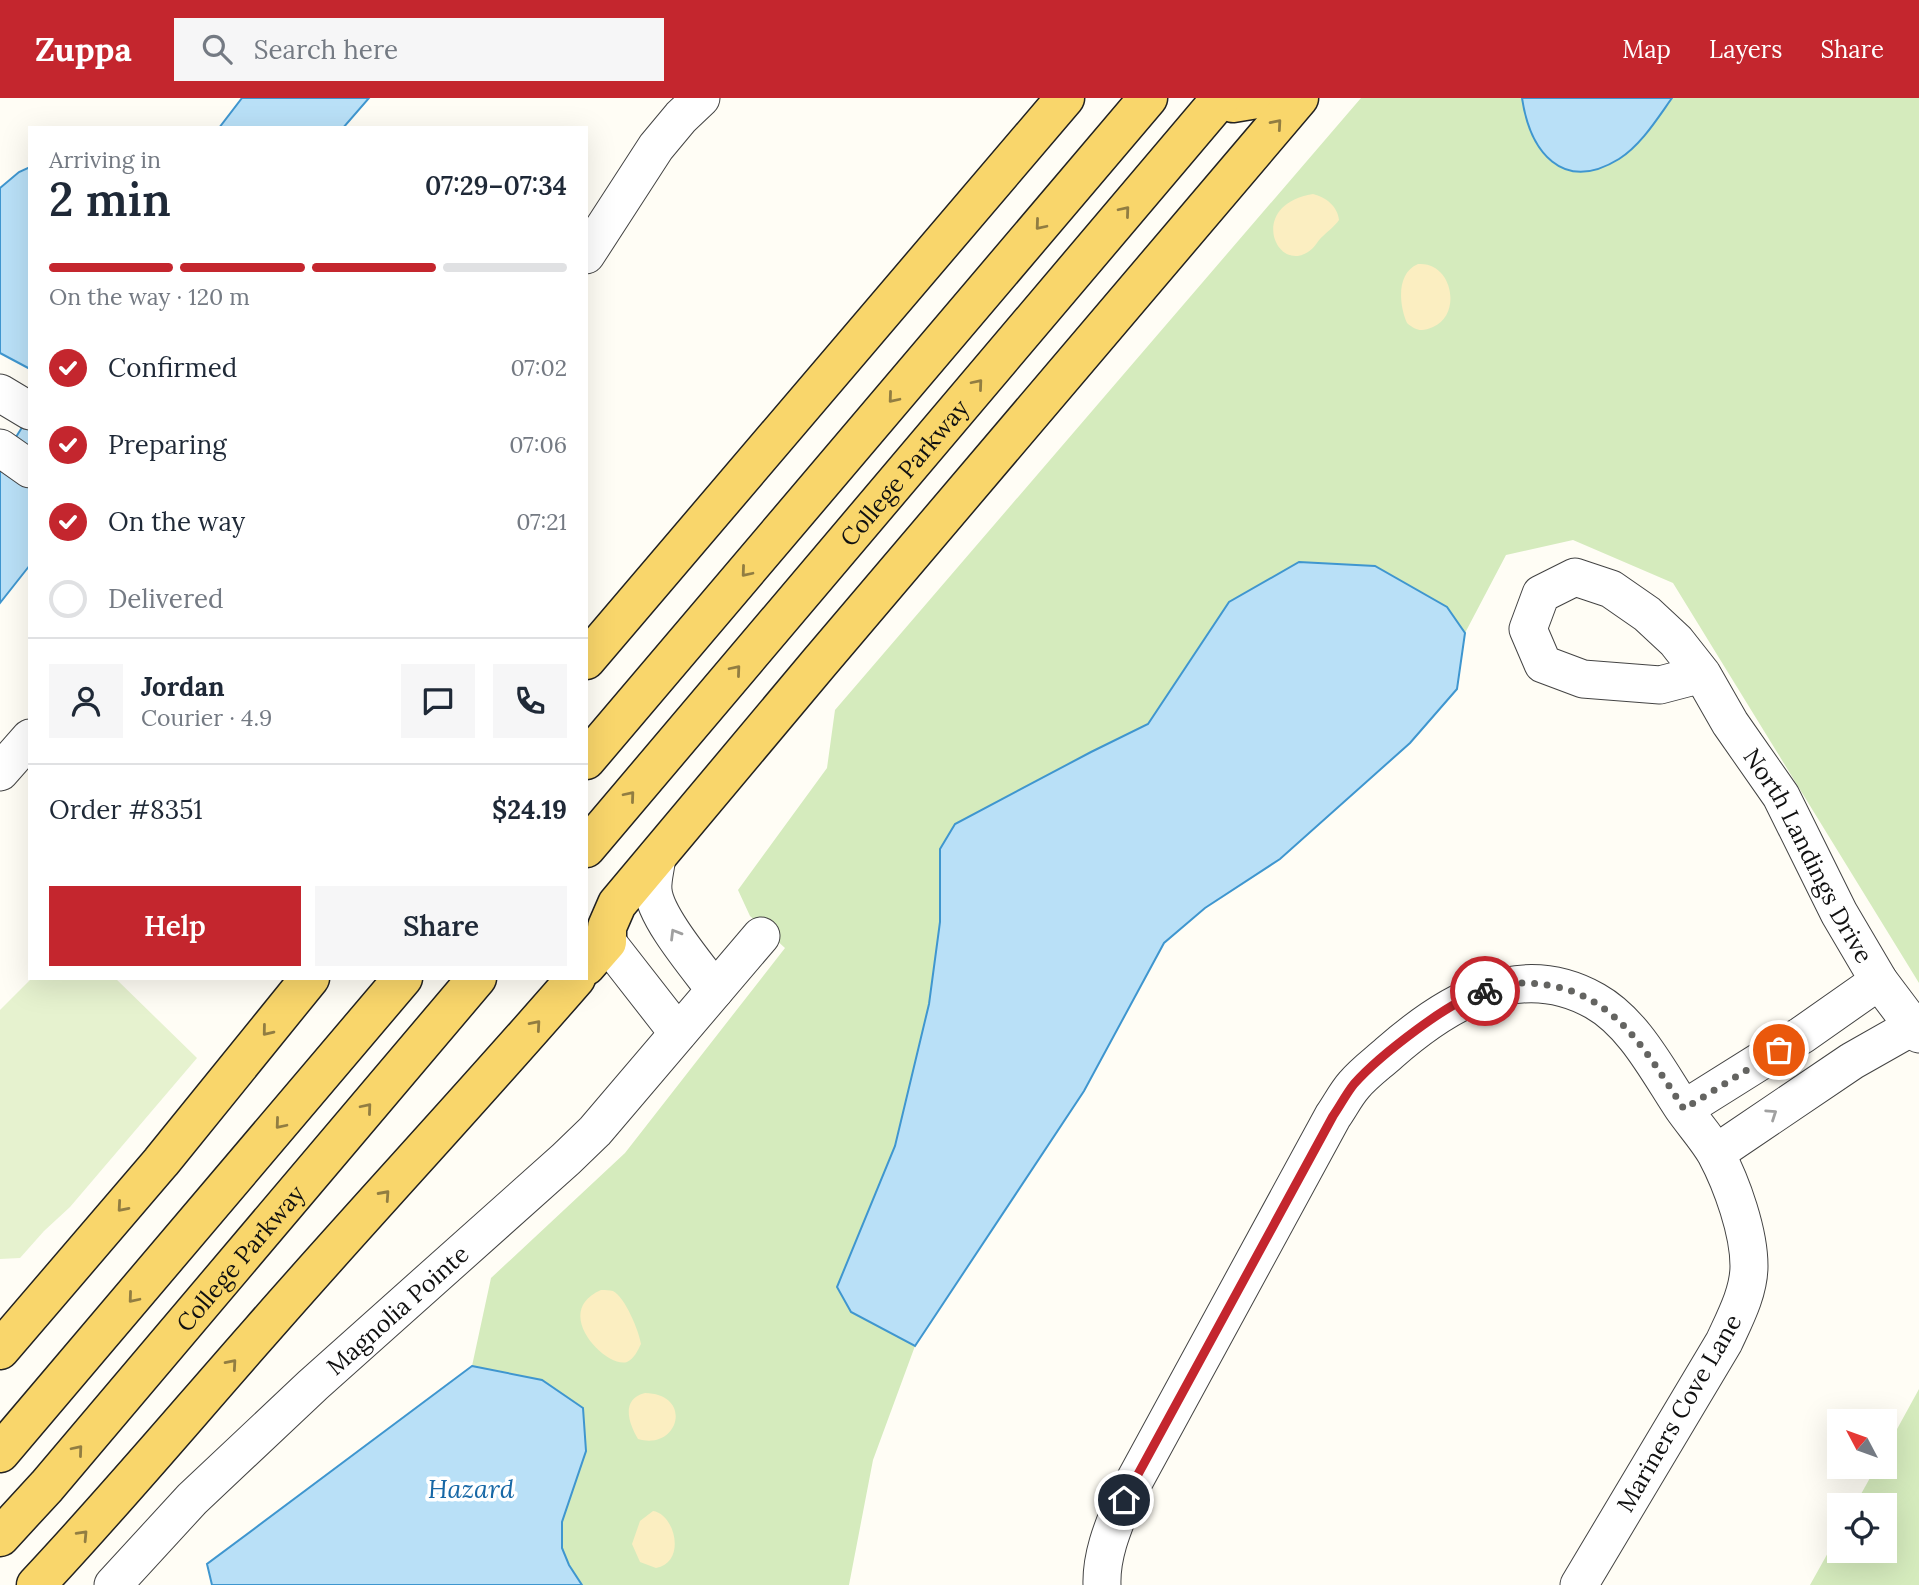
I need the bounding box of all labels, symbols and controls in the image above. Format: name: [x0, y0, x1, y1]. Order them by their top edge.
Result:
search box: [174, 18, 664, 81]
text: Zuppa: [35, 28, 132, 70]
icon: search: [198, 30, 236, 68]
text: Search here: [254, 33, 398, 66]
text: Map: [1622, 34, 1671, 65]
text: Layers: [1709, 34, 1782, 65]
text: Share: [1820, 34, 1884, 65]
one-way arrow: [1269, 119, 1281, 132]
text: Arriving in: [49, 145, 161, 174]
text: 07:29–07:34: [425, 169, 567, 202]
text: 2 min: [49, 170, 171, 229]
one-way arrow: [1117, 206, 1129, 219]
one-way arrow: [1036, 216, 1048, 229]
text: On the way · 120 m: [49, 282, 250, 311]
icon: check: [49, 349, 87, 387]
text: Confirmed: [108, 351, 237, 384]
text: 07:02: [510, 353, 567, 382]
one-way arrow: [970, 379, 982, 392]
one-way arrow: [889, 390, 901, 403]
street label: College Parkway: [833, 392, 975, 552]
icon: check: [49, 426, 87, 464]
text: Preparing: [108, 428, 227, 461]
text: 07:06: [509, 430, 567, 459]
icon: check: [49, 503, 87, 541]
text: On the way: [108, 505, 245, 538]
text: 07:21: [516, 507, 567, 536]
one-way arrow: [742, 563, 754, 576]
text: Delivered: [108, 582, 224, 615]
button: person: [49, 664, 123, 738]
button: chat: [401, 664, 475, 738]
button: phone: [493, 664, 567, 738]
one-way arrow: [728, 665, 740, 678]
text: Jordan: [141, 670, 225, 703]
text: Courier · 4.9: [141, 703, 272, 732]
street label: North Landings Drive: [1737, 742, 1880, 968]
one-way arrow: [622, 791, 634, 804]
text: Order #8351: [49, 793, 203, 826]
text: $24.19: [492, 793, 567, 826]
button: Help: [49, 886, 301, 966]
button: Share: [315, 886, 567, 966]
one-way arrow: [670, 929, 683, 942]
courier: [1450, 956, 1520, 1026]
icon: bike: [1466, 972, 1504, 1010]
one-way arrow: [528, 1020, 540, 1033]
pin: [1749, 1020, 1809, 1080]
one-way arrow: [263, 1023, 275, 1036]
icon: bag: [1760, 1031, 1798, 1069]
one-way arrow: [359, 1103, 371, 1116]
one-way arrow: [1764, 1109, 1777, 1122]
one-way arrow: [276, 1116, 288, 1129]
street label: College Parkway: [169, 1178, 311, 1338]
one-way arrow: [376, 1190, 389, 1203]
one-way arrow: [118, 1198, 130, 1211]
street label: Magnolia Pointe: [320, 1238, 475, 1381]
one-way arrow: [129, 1290, 141, 1303]
street label: Mariners Cove Lane: [1610, 1309, 1748, 1517]
one-way arrow: [224, 1359, 236, 1372]
north arrow: [1827, 1409, 1897, 1479]
map controls: [1827, 1409, 1897, 1563]
one-way arrow: [70, 1445, 82, 1458]
pin: [1094, 1470, 1154, 1530]
water label: Hazard: [428, 1472, 515, 1505]
icon: home: [1105, 1481, 1143, 1519]
button: locate: [1827, 1493, 1897, 1563]
one-way arrow: [74, 1530, 87, 1543]

